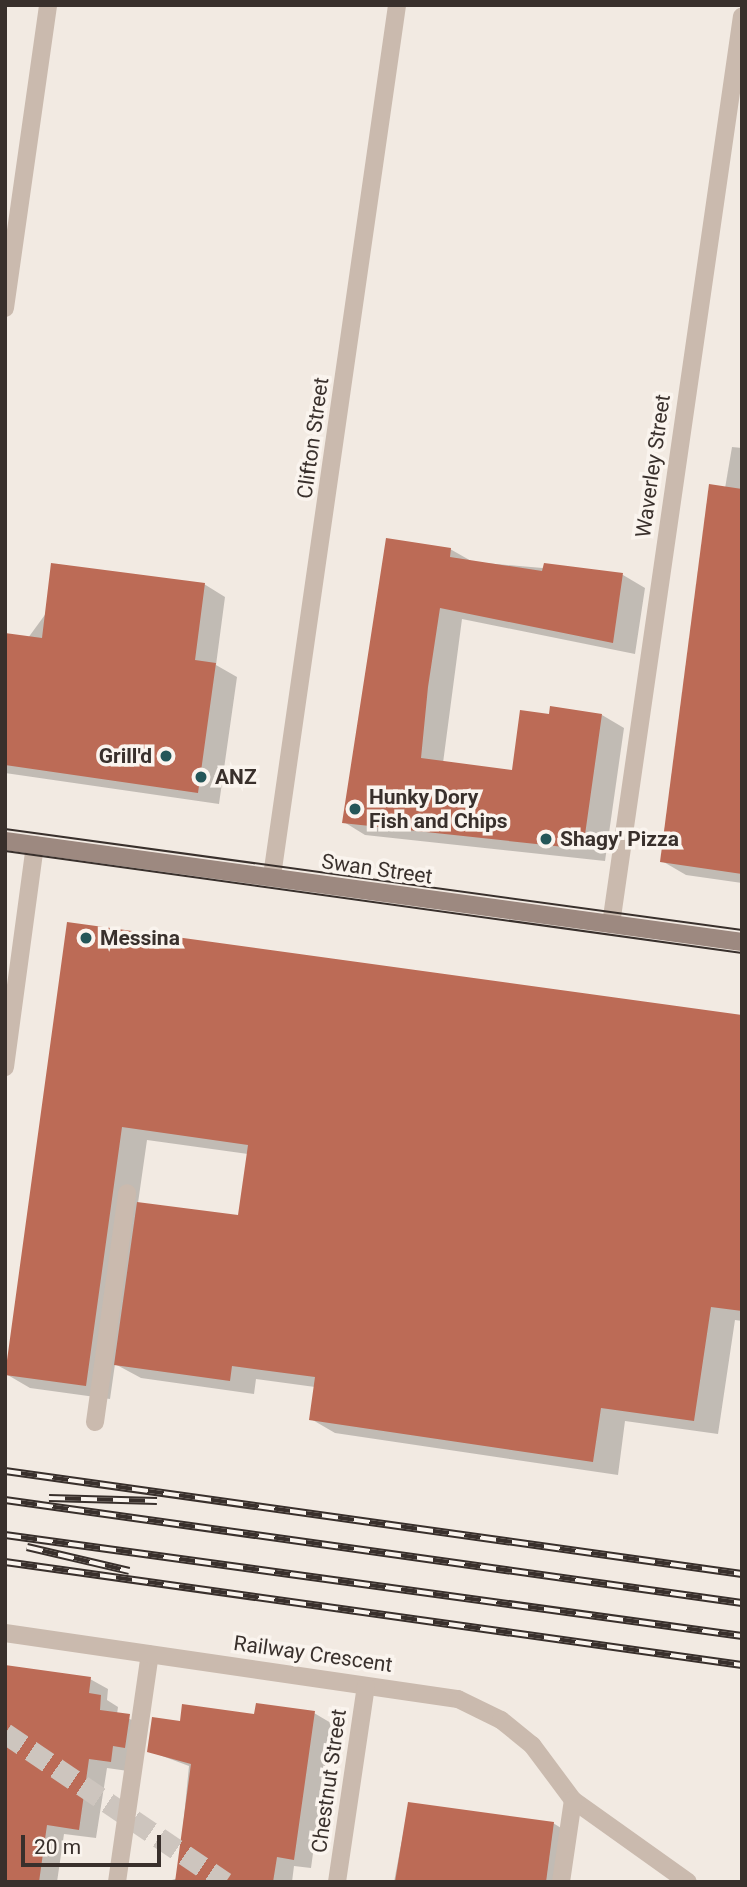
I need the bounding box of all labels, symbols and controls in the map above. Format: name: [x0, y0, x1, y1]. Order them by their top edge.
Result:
street label: Clifton Street: [292, 376, 334, 500]
street label: Waverley Street: [630, 393, 676, 539]
place label: Grill'd: [99, 743, 152, 769]
marker: Grill'd: [158, 748, 174, 764]
place label: ANZ: [215, 764, 257, 790]
marker: ANZ: [193, 769, 209, 785]
place label: Hunky Dory Fish and Chips: [369, 784, 508, 834]
marker: Hunky Dory Fish and Chips: [347, 801, 363, 817]
place label: Shagy' Pizza: [560, 826, 679, 852]
marker: Shagy' Pizza: [538, 831, 554, 847]
street label: Swan Street: [320, 849, 434, 889]
place label: Messina: [100, 925, 180, 951]
marker: Messina: [78, 930, 94, 946]
street label: Railway Crescent: [232, 1630, 394, 1678]
street label: Chestnut Street: [306, 1708, 352, 1854]
scale bar: [24, 1820, 164, 1864]
text: 20 m: [34, 1835, 81, 1859]

